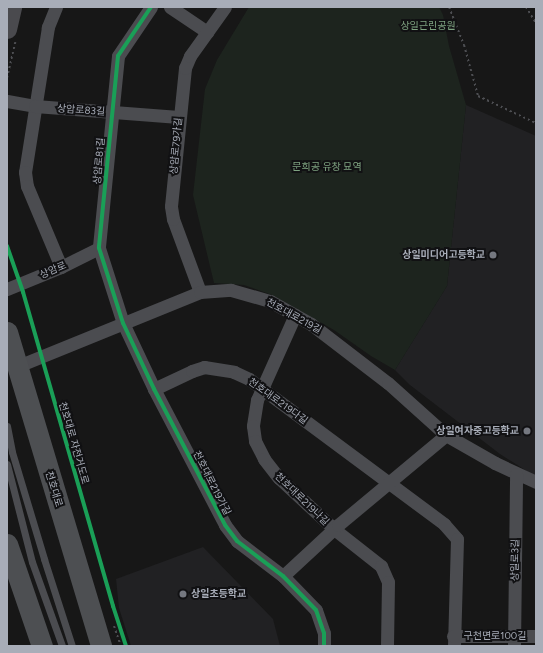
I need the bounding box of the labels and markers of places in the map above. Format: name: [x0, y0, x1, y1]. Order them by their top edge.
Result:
place label: 상일미디어고등학교: [402, 249, 485, 261]
marker: 상일미디어고등학교: [488, 250, 498, 260]
place label: 상일여자중고등학교: [436, 425, 519, 437]
marker: 상일여자중고등학교: [522, 426, 532, 436]
place label: 상일초등학교: [191, 588, 246, 600]
marker: 상일초등학교: [178, 589, 188, 599]

